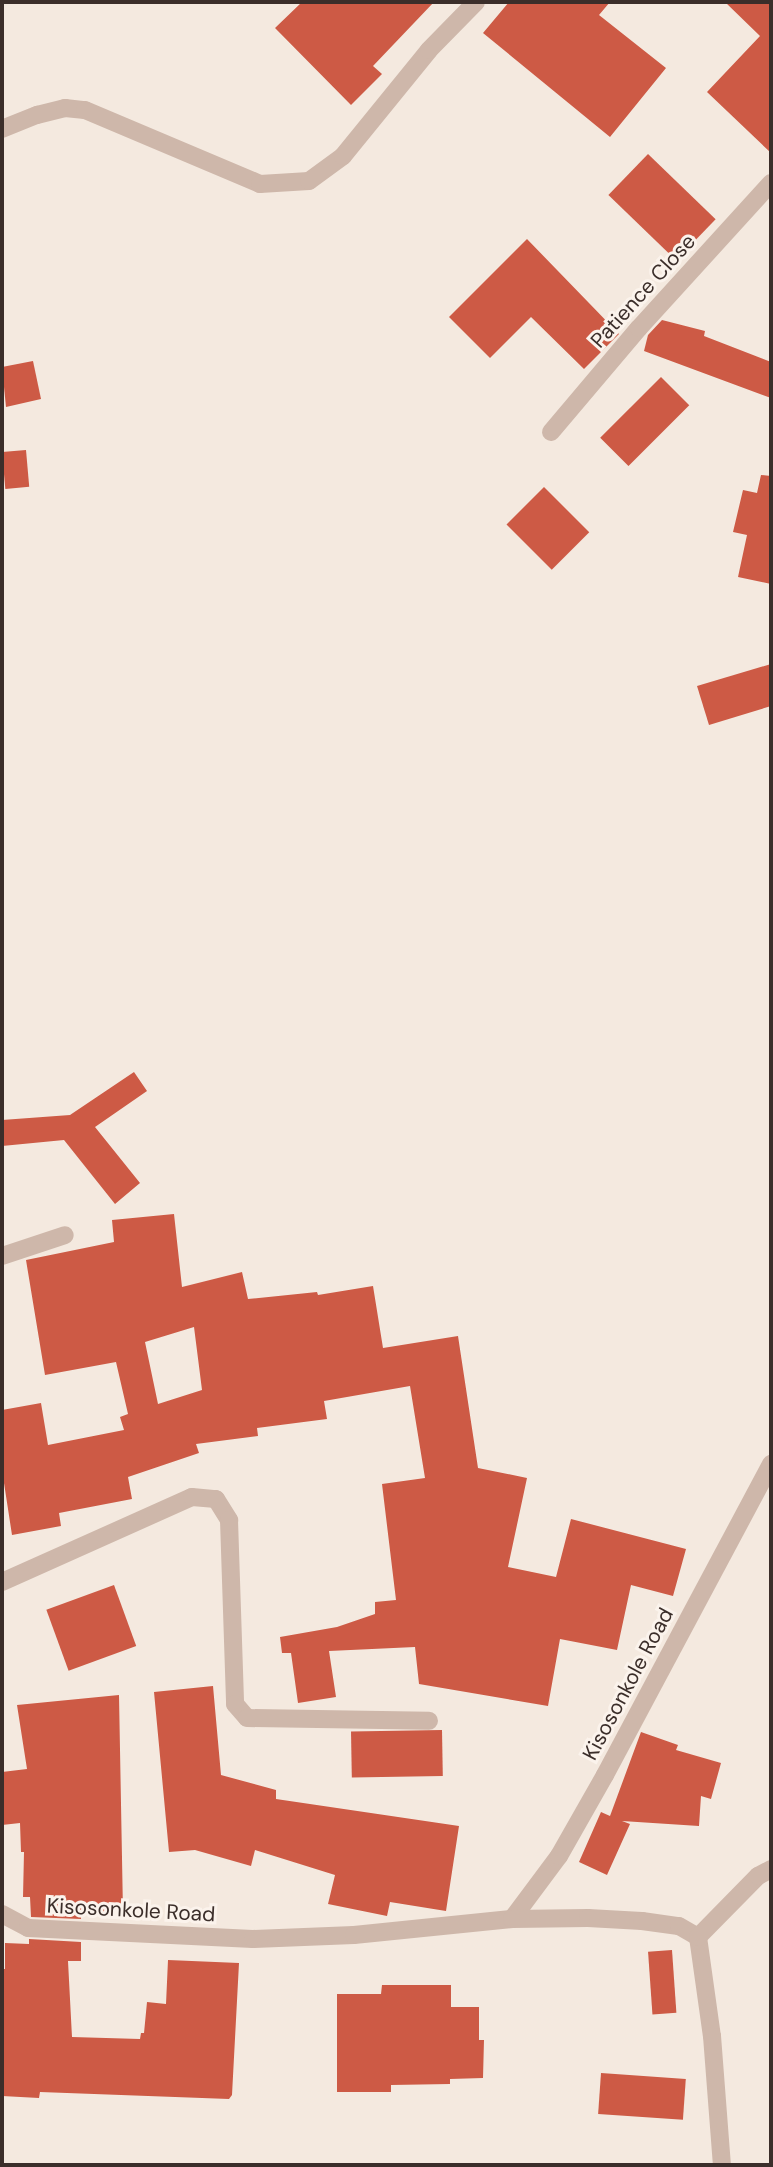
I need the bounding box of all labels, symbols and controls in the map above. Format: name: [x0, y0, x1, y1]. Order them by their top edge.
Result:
street label: Patience Close: [585, 229, 701, 353]
street label: Kisosonkole Road: [577, 1604, 679, 1764]
street label: Kisosonkole Road: [46, 1893, 216, 1927]

